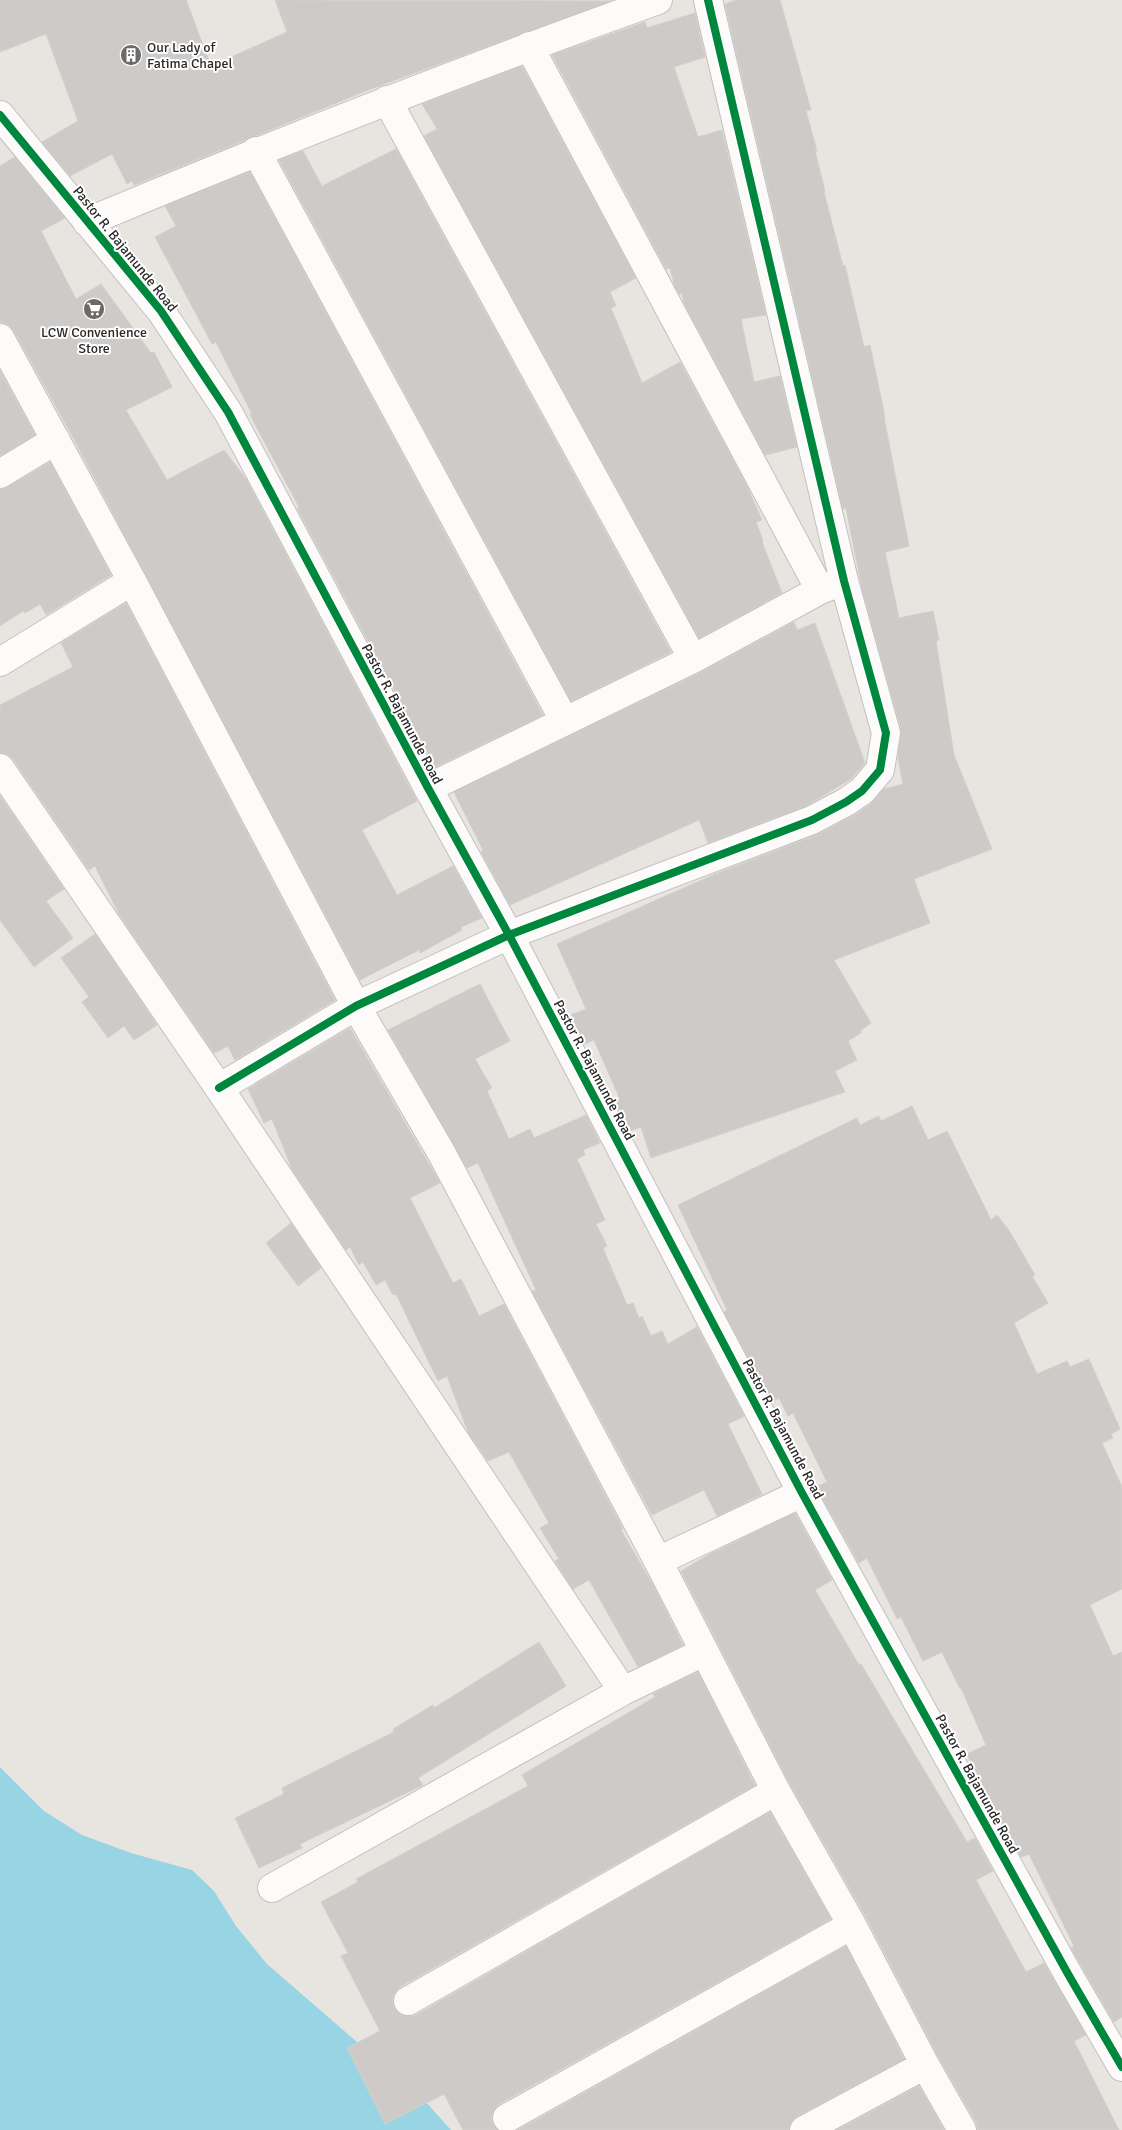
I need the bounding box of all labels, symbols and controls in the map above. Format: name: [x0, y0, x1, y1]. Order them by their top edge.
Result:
place label: Our Lady of Fatima Chapel: [147, 39, 233, 72]
building icon: Our Lady of Fatima Chapel: [119, 43, 143, 67]
street label: Pastor R. Bajamunde Road: [69, 183, 181, 315]
supermarket icon: LCW Convenience Store: [82, 297, 106, 321]
place label: LCW Convenience Store: [41, 324, 147, 357]
street label: Pastor R. Bajamunde Road: [358, 641, 446, 787]
street label: Pastor R. Bajamunde Road: [550, 997, 638, 1143]
street label: Pastor R. Bajamunde Road: [739, 1356, 827, 1502]
street label: Pastor R. Bajamunde Road: [932, 1711, 1022, 1857]

